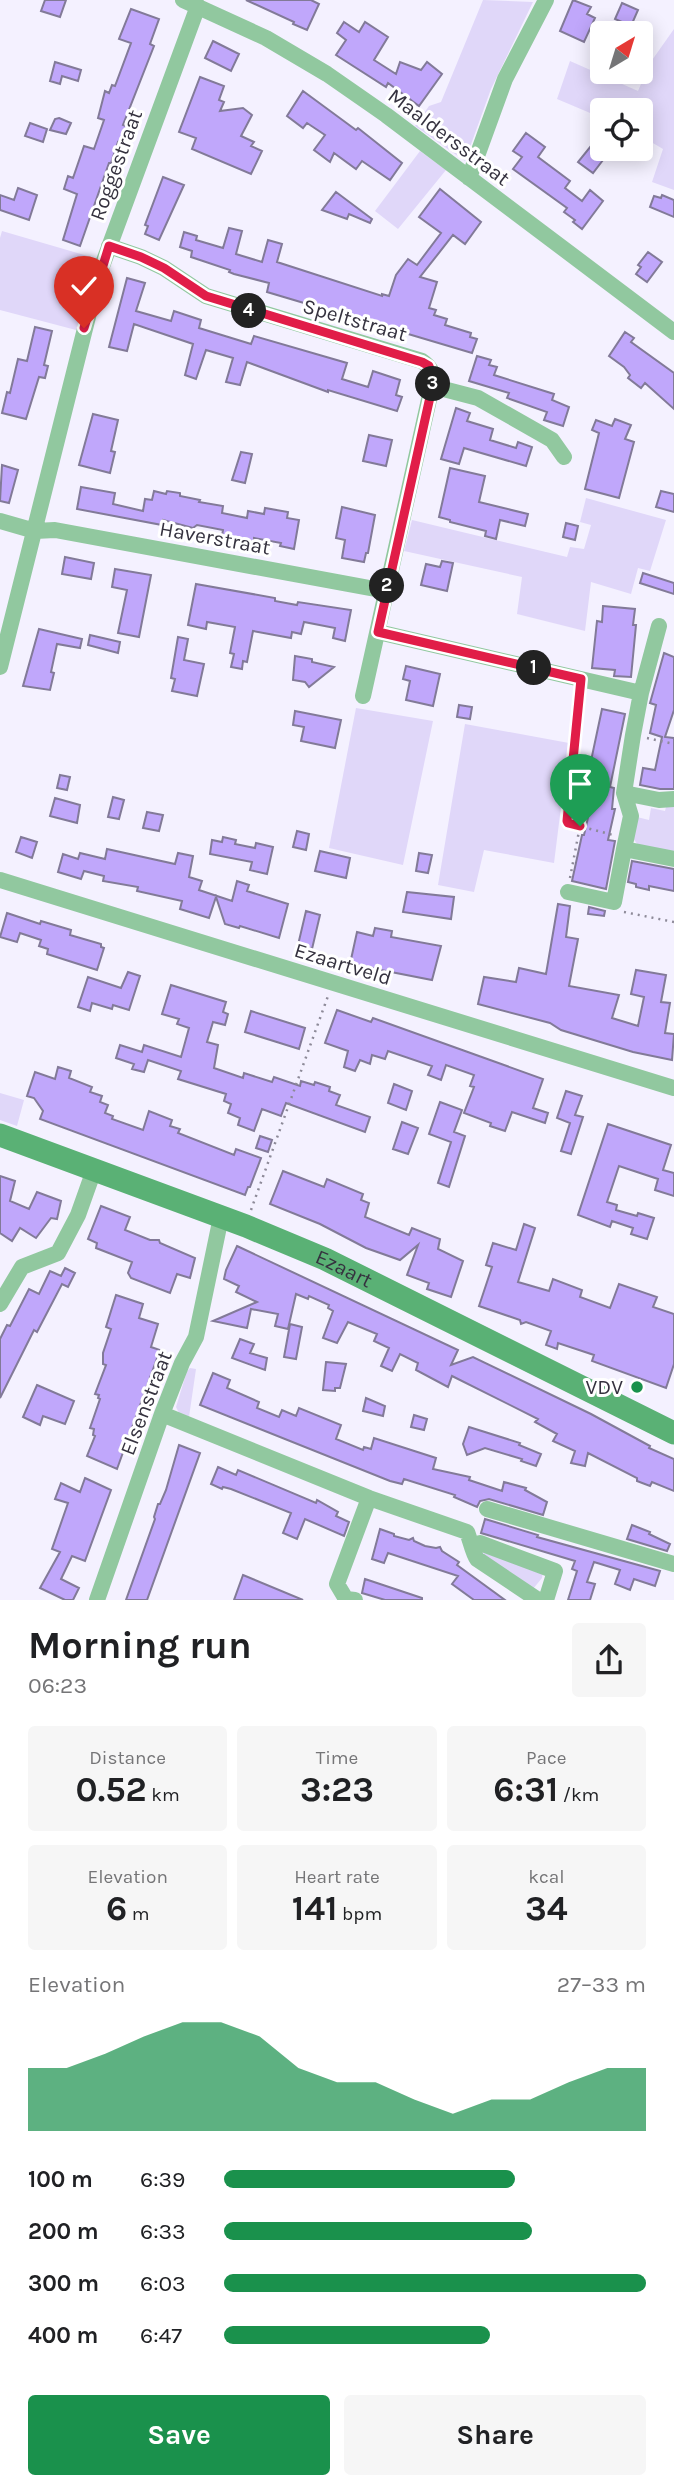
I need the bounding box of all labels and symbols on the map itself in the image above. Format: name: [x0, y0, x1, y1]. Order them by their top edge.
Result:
north arrow: [590, 21, 653, 84]
street label: Maaldersstraat: [383, 83, 515, 191]
street label: Roggestraat: [85, 106, 147, 224]
pin: [54, 256, 114, 328]
pin: 4: [232, 294, 266, 328]
street label: Speltstraat: [300, 294, 410, 346]
pin: 3: [416, 366, 450, 402]
street label: Haverstraat: [158, 516, 272, 560]
pin: 2: [370, 568, 404, 604]
pin: 1: [516, 650, 552, 686]
pin: [550, 754, 610, 826]
street label: Ezaartveld: [292, 938, 394, 990]
street label: Ezaart: [312, 1244, 376, 1293]
street label: Elsenstraat: [115, 1347, 177, 1459]
place label: VDV: [586, 1375, 623, 1399]
marker: VDV: [629, 1379, 645, 1395]

